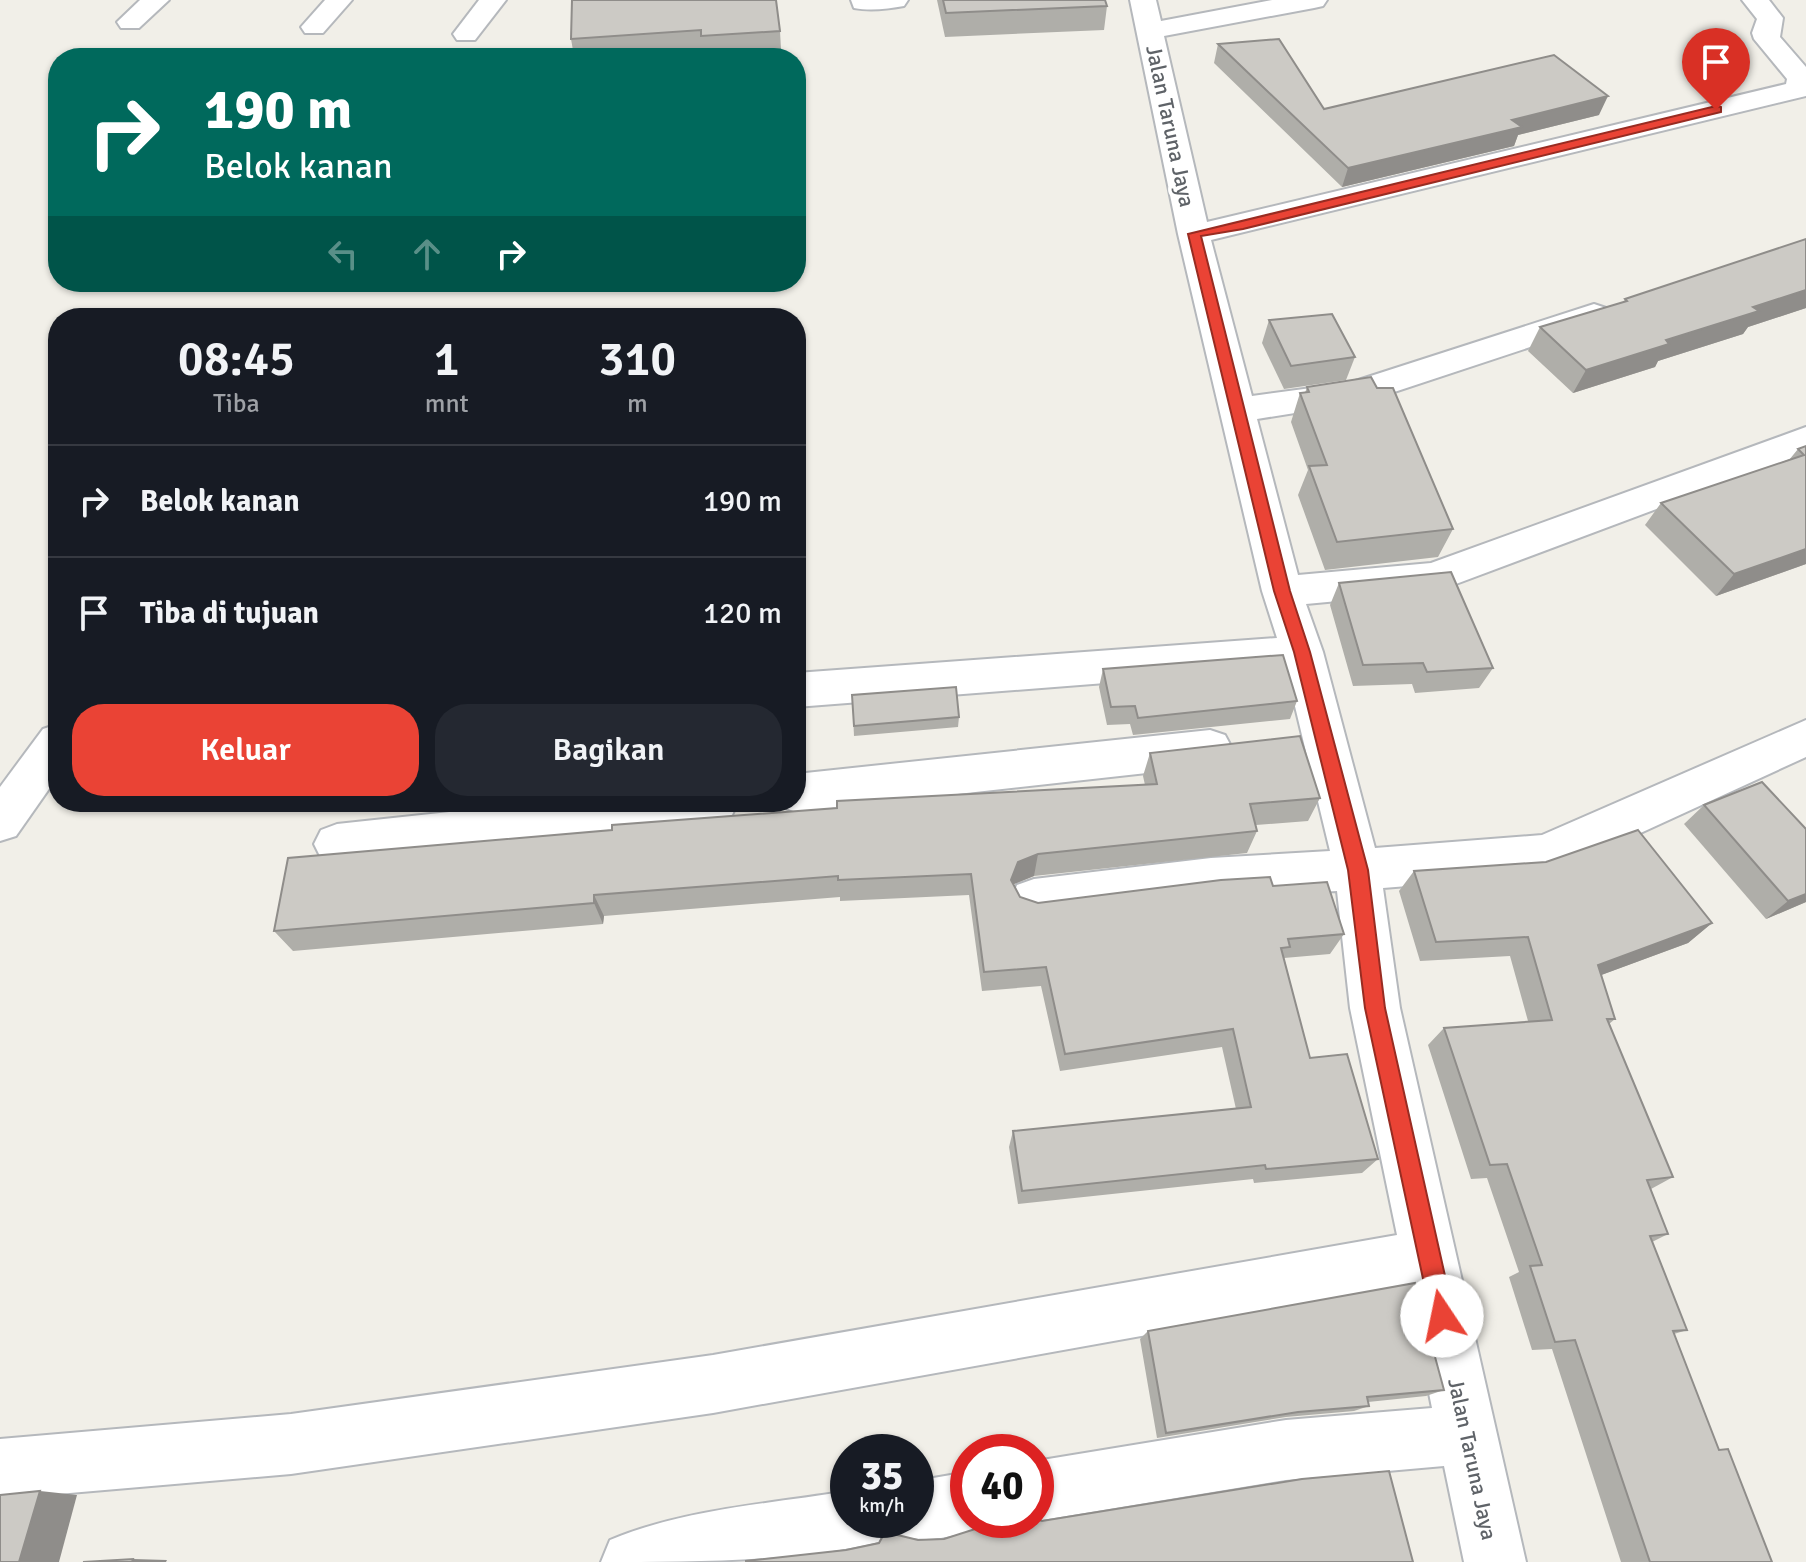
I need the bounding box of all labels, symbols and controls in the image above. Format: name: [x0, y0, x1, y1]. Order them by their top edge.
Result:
pin: [1682, 28, 1750, 110]
icon: arrive: [1694, 40, 1738, 84]
street label: Jalan Taruna Jaya: [1140, 43, 1201, 209]
text: 190 m: [204, 75, 352, 144]
icon: right: [72, 80, 176, 184]
text: Belok kanan: [204, 144, 393, 189]
icon: left: [321, 232, 365, 276]
icon: ahead: [405, 232, 449, 276]
icon: right: [489, 232, 533, 276]
text: 08:45: [178, 330, 295, 389]
text: 1: [434, 330, 460, 389]
text: 310: [598, 330, 676, 389]
text: Tiba: [213, 388, 260, 420]
text: mnt: [425, 388, 469, 420]
text: m: [627, 388, 648, 420]
icon: right: [72, 479, 116, 523]
text: Belok kanan: [140, 483, 300, 520]
text: 190 m: [703, 483, 782, 520]
icon: arrive: [72, 591, 116, 635]
text: Tiba di tujuan: [140, 595, 319, 632]
text: 120 m: [703, 595, 782, 632]
button: Keluar: [72, 704, 419, 796]
button: Bagikan: [435, 704, 782, 796]
position arrow: [1400, 1274, 1484, 1358]
street label: Jalan Taruna Jaya: [1442, 1376, 1503, 1542]
speed limit sign: 40: [950, 1434, 1054, 1538]
text: 35: [860, 1451, 904, 1501]
text: km/h: [859, 1493, 905, 1518]

